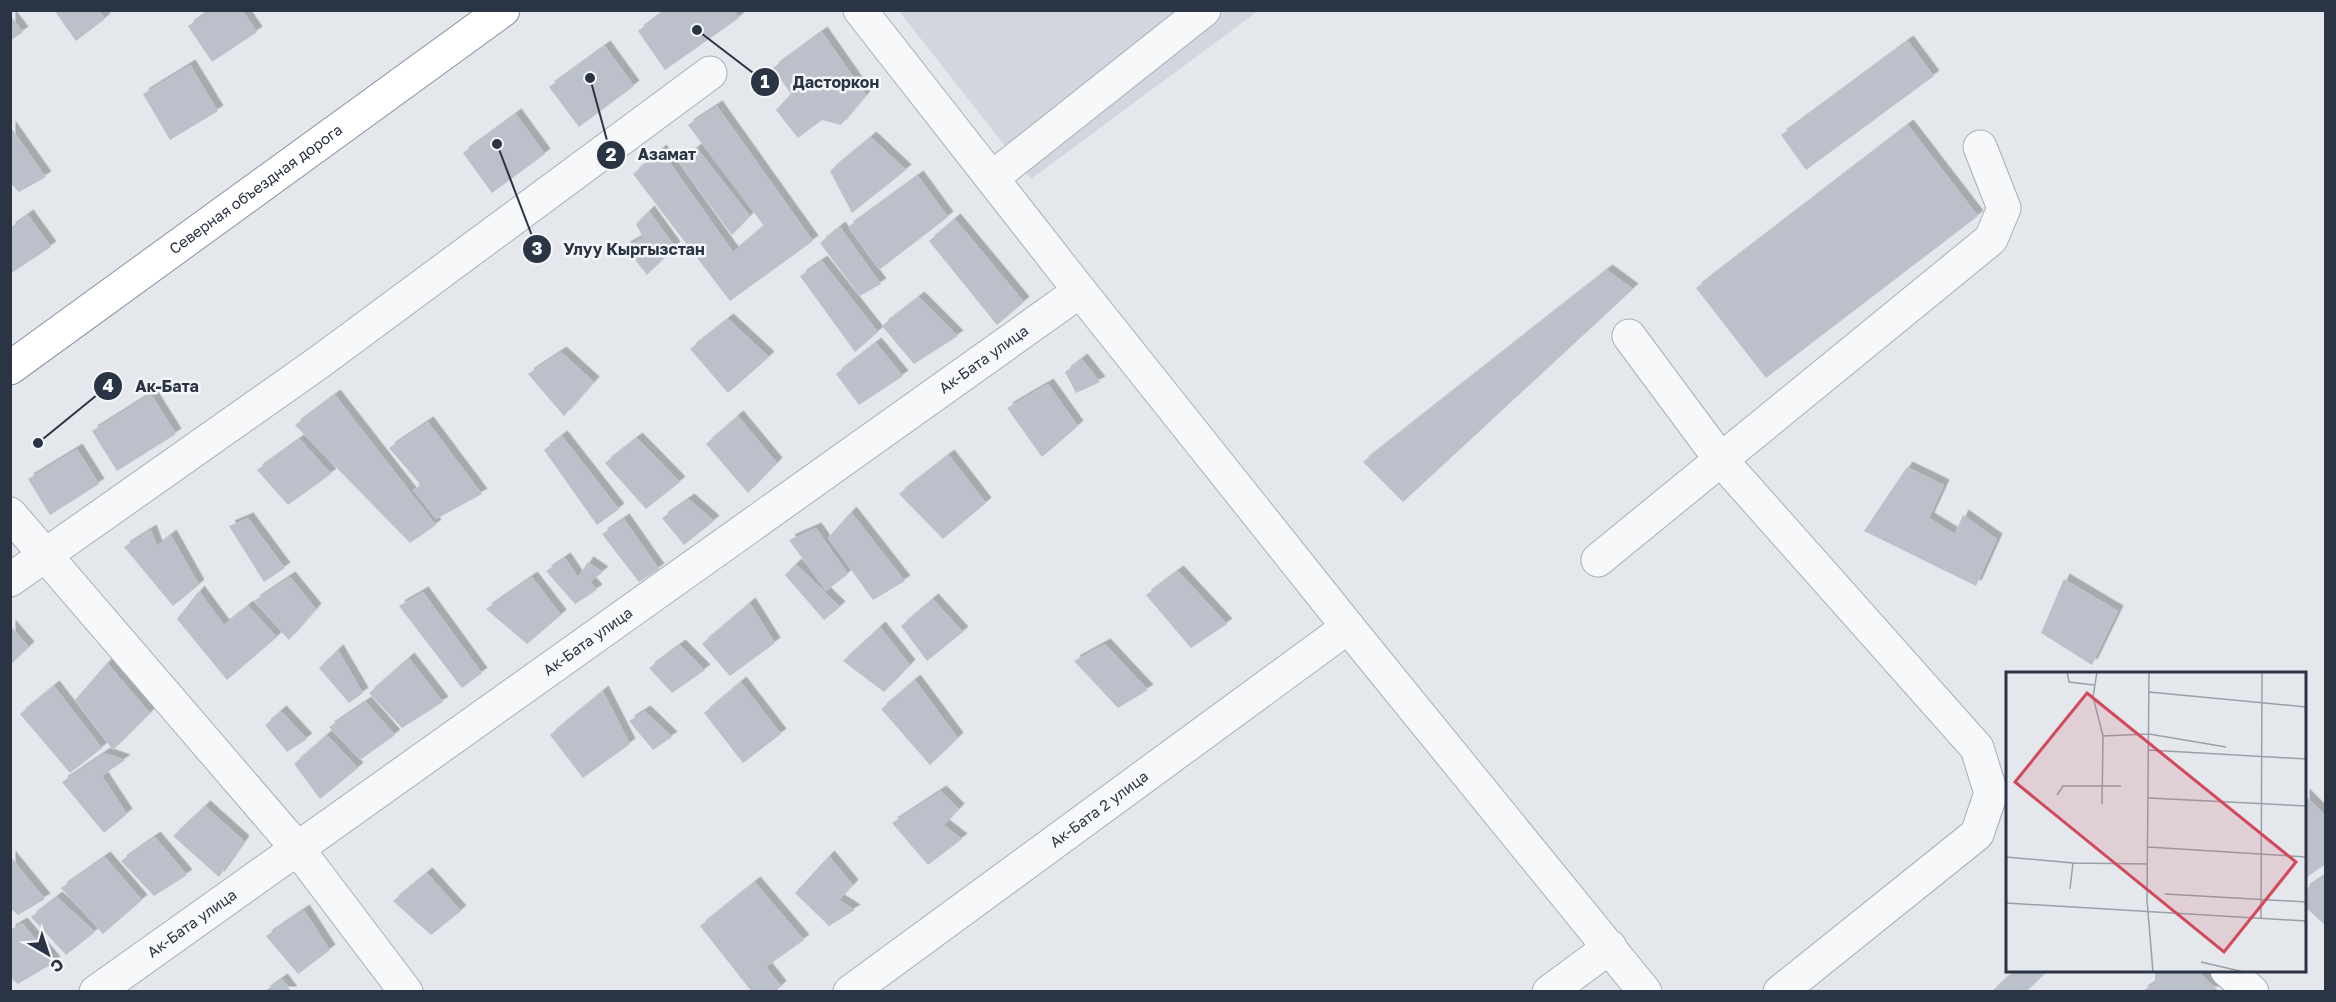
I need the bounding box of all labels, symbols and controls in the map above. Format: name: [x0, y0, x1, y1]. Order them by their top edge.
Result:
callout: Дасторкон: [750, 65, 891, 99]
text: 1: [760, 70, 770, 92]
text: Дасторкон: [793, 72, 879, 92]
street label: Северная объездная дорога: [165, 120, 345, 257]
callout: Азамат: [596, 138, 708, 172]
text: 2: [606, 143, 617, 165]
text: Азамат: [638, 144, 696, 164]
callout: Улуу Кыргызстан: [522, 232, 717, 266]
text: 3: [532, 237, 543, 259]
text: Улуу Кыргызстан: [563, 239, 705, 259]
street label: Ак-Бата улица: [935, 321, 1031, 397]
callout: Ак-Бата: [93, 369, 211, 403]
text: 4: [102, 374, 114, 396]
text: Ак-Бата: [135, 376, 199, 396]
street label: Ак-Бата улица: [539, 603, 636, 679]
inset map: [2006, 672, 2306, 972]
street label: Ак-Бата 2 улица: [1046, 766, 1151, 851]
street label: Ак-Бата улица: [143, 885, 240, 961]
north arrow: [18, 924, 78, 984]
text: С: [47, 954, 68, 977]

